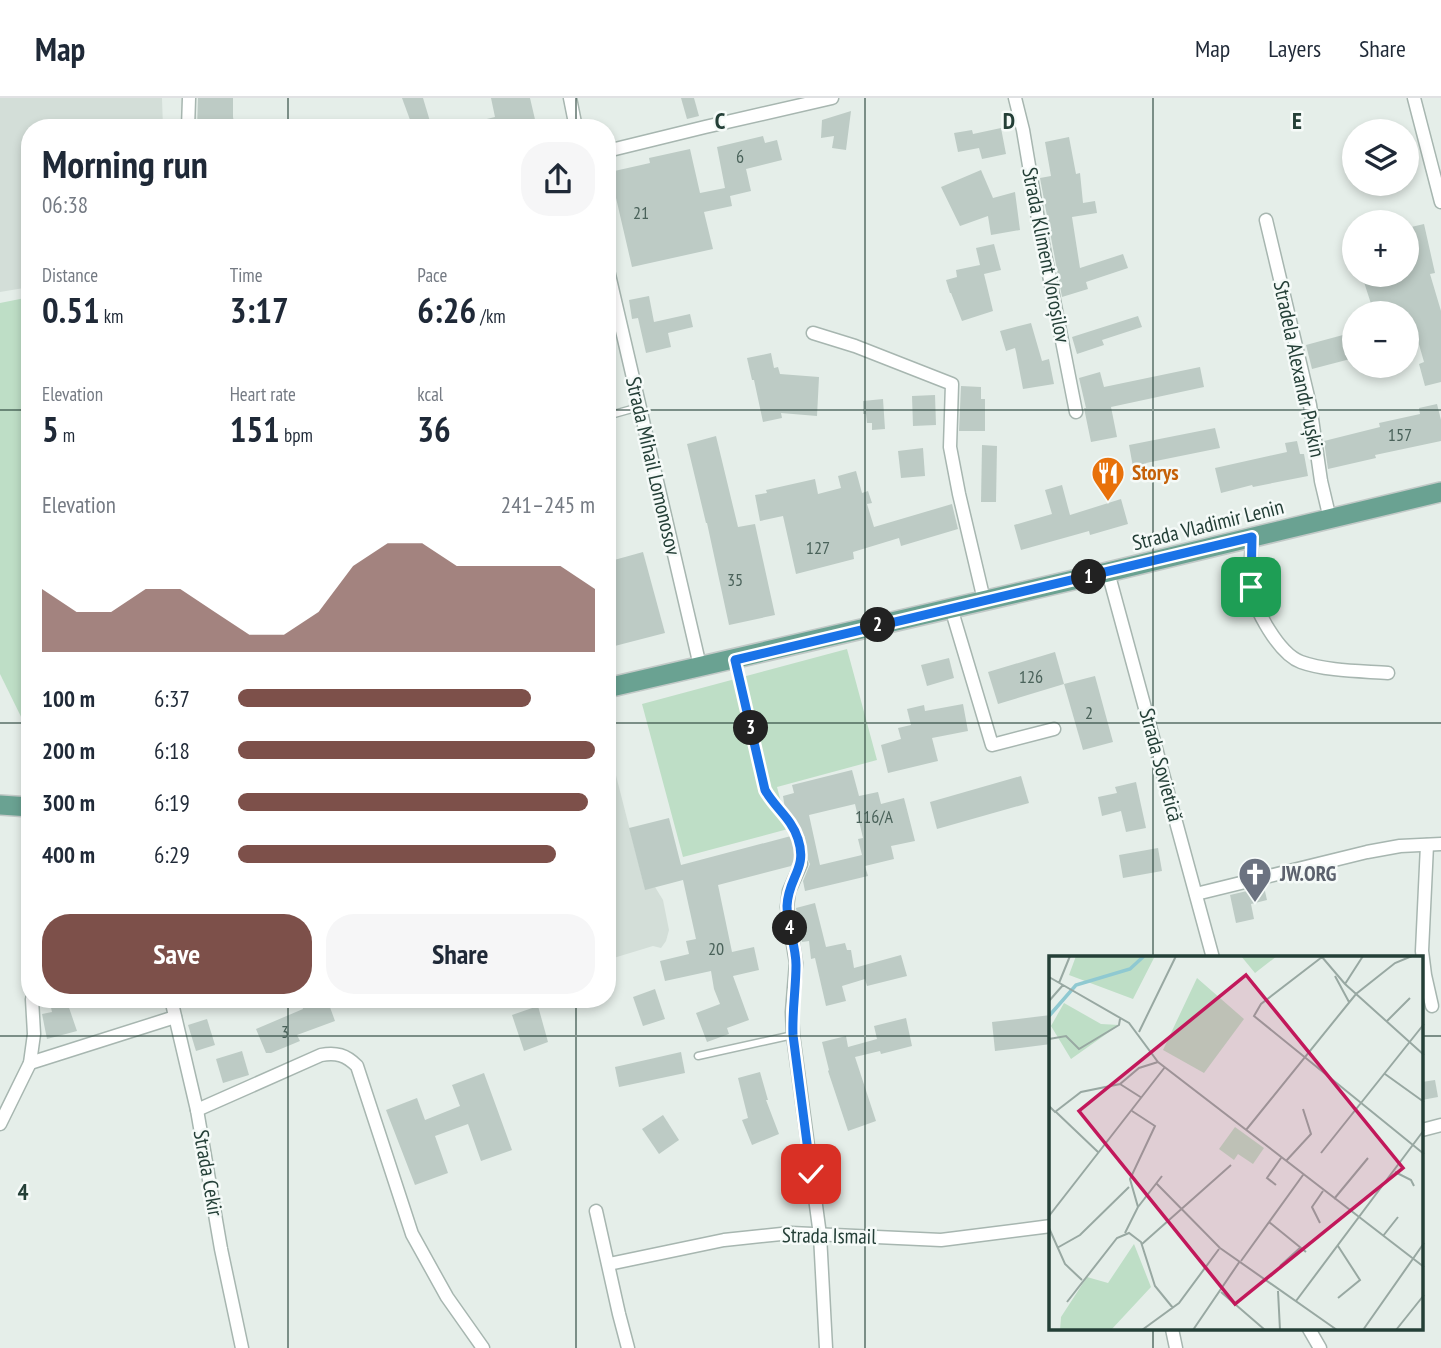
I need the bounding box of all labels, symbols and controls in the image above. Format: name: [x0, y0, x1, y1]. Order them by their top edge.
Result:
text: Map: [35, 27, 85, 70]
text: Map: [1195, 33, 1230, 64]
text: Layers: [1268, 33, 1321, 64]
text: Share: [1359, 33, 1406, 64]
text: C: [715, 106, 726, 135]
text: D: [1003, 106, 1015, 135]
text: E: [1292, 106, 1302, 135]
map controls: [1342, 119, 1419, 378]
button: layers: [1342, 119, 1419, 196]
text: Morning run: [42, 139, 208, 188]
button: share: [521, 142, 595, 216]
house number: 6: [736, 145, 744, 168]
street label: Strada Kliment Voroșilov: [1016, 165, 1077, 346]
text: 06:38: [42, 190, 88, 219]
house number: 21: [633, 201, 649, 224]
button: +: [1342, 210, 1419, 287]
text: Distance: [42, 263, 98, 287]
text: Time: [230, 263, 263, 287]
text: Pace: [417, 263, 447, 287]
street label: Stradela Alexandr Pușkin: [1268, 278, 1331, 460]
text: 0.51: [42, 287, 100, 333]
text: 3:17: [230, 287, 289, 333]
text: 6:26: [417, 287, 476, 333]
button: −: [1342, 301, 1419, 378]
text: km: [100, 304, 123, 328]
text: /km: [476, 304, 506, 328]
street label: Strada Mihail Lomonosov: [620, 374, 687, 559]
text: Elevation: [42, 382, 103, 406]
text: Heart rate: [230, 382, 296, 406]
text: kcal: [417, 382, 443, 406]
text: 5: [42, 406, 59, 452]
text: 151: [230, 406, 280, 452]
text: 36: [417, 406, 451, 452]
text: m: [59, 423, 75, 447]
text: bpm: [280, 423, 313, 447]
house number: 157: [1388, 423, 1412, 446]
restaurant icon: Storys: [1089, 454, 1127, 503]
place label: Storys: [1132, 459, 1179, 486]
text: Elevation: [42, 490, 116, 519]
text: 241–245 m: [501, 490, 595, 519]
street label: Strada Vladimir Lenin: [1129, 493, 1286, 556]
house number: 127: [806, 536, 830, 559]
pin: [1221, 557, 1281, 617]
pin: 1: [1072, 560, 1106, 594]
text: 1: [1084, 564, 1093, 588]
house number: 35: [727, 568, 743, 591]
icon: arrive: [1232, 568, 1270, 606]
pin: 2: [860, 608, 896, 642]
text: 2: [873, 612, 882, 636]
house number: 126: [1019, 665, 1043, 688]
text: 100 m: [42, 684, 95, 713]
text: 6:37: [154, 684, 190, 713]
house number: 2: [1085, 701, 1093, 724]
street label: Strada Sovietică: [1133, 705, 1190, 825]
pin: 3: [734, 710, 768, 746]
text: 3: [746, 715, 755, 739]
text: 200 m: [42, 736, 95, 765]
text: 6:18: [154, 736, 190, 765]
text: 300 m: [42, 788, 95, 817]
text: 6:19: [154, 788, 190, 817]
house number: 116/A: [855, 805, 894, 828]
text: 400 m: [42, 840, 95, 869]
text: 6:29: [154, 840, 190, 869]
church icon: JW.ORG: [1236, 855, 1274, 904]
place label: JW.ORG: [1279, 860, 1336, 887]
pin: 4: [772, 910, 808, 946]
button: Save: [42, 914, 312, 994]
button: Share: [326, 914, 595, 994]
text: 4: [785, 915, 794, 939]
house number: 20: [708, 937, 724, 960]
inset map: [1049, 956, 1424, 1330]
house number: 3: [281, 1020, 289, 1043]
street label: Strada Cekir: [188, 1128, 229, 1218]
pin: [781, 1144, 841, 1204]
icon: check: [792, 1155, 830, 1193]
text: 4: [18, 1177, 29, 1206]
street label: Strada Ismail: [782, 1221, 877, 1250]

